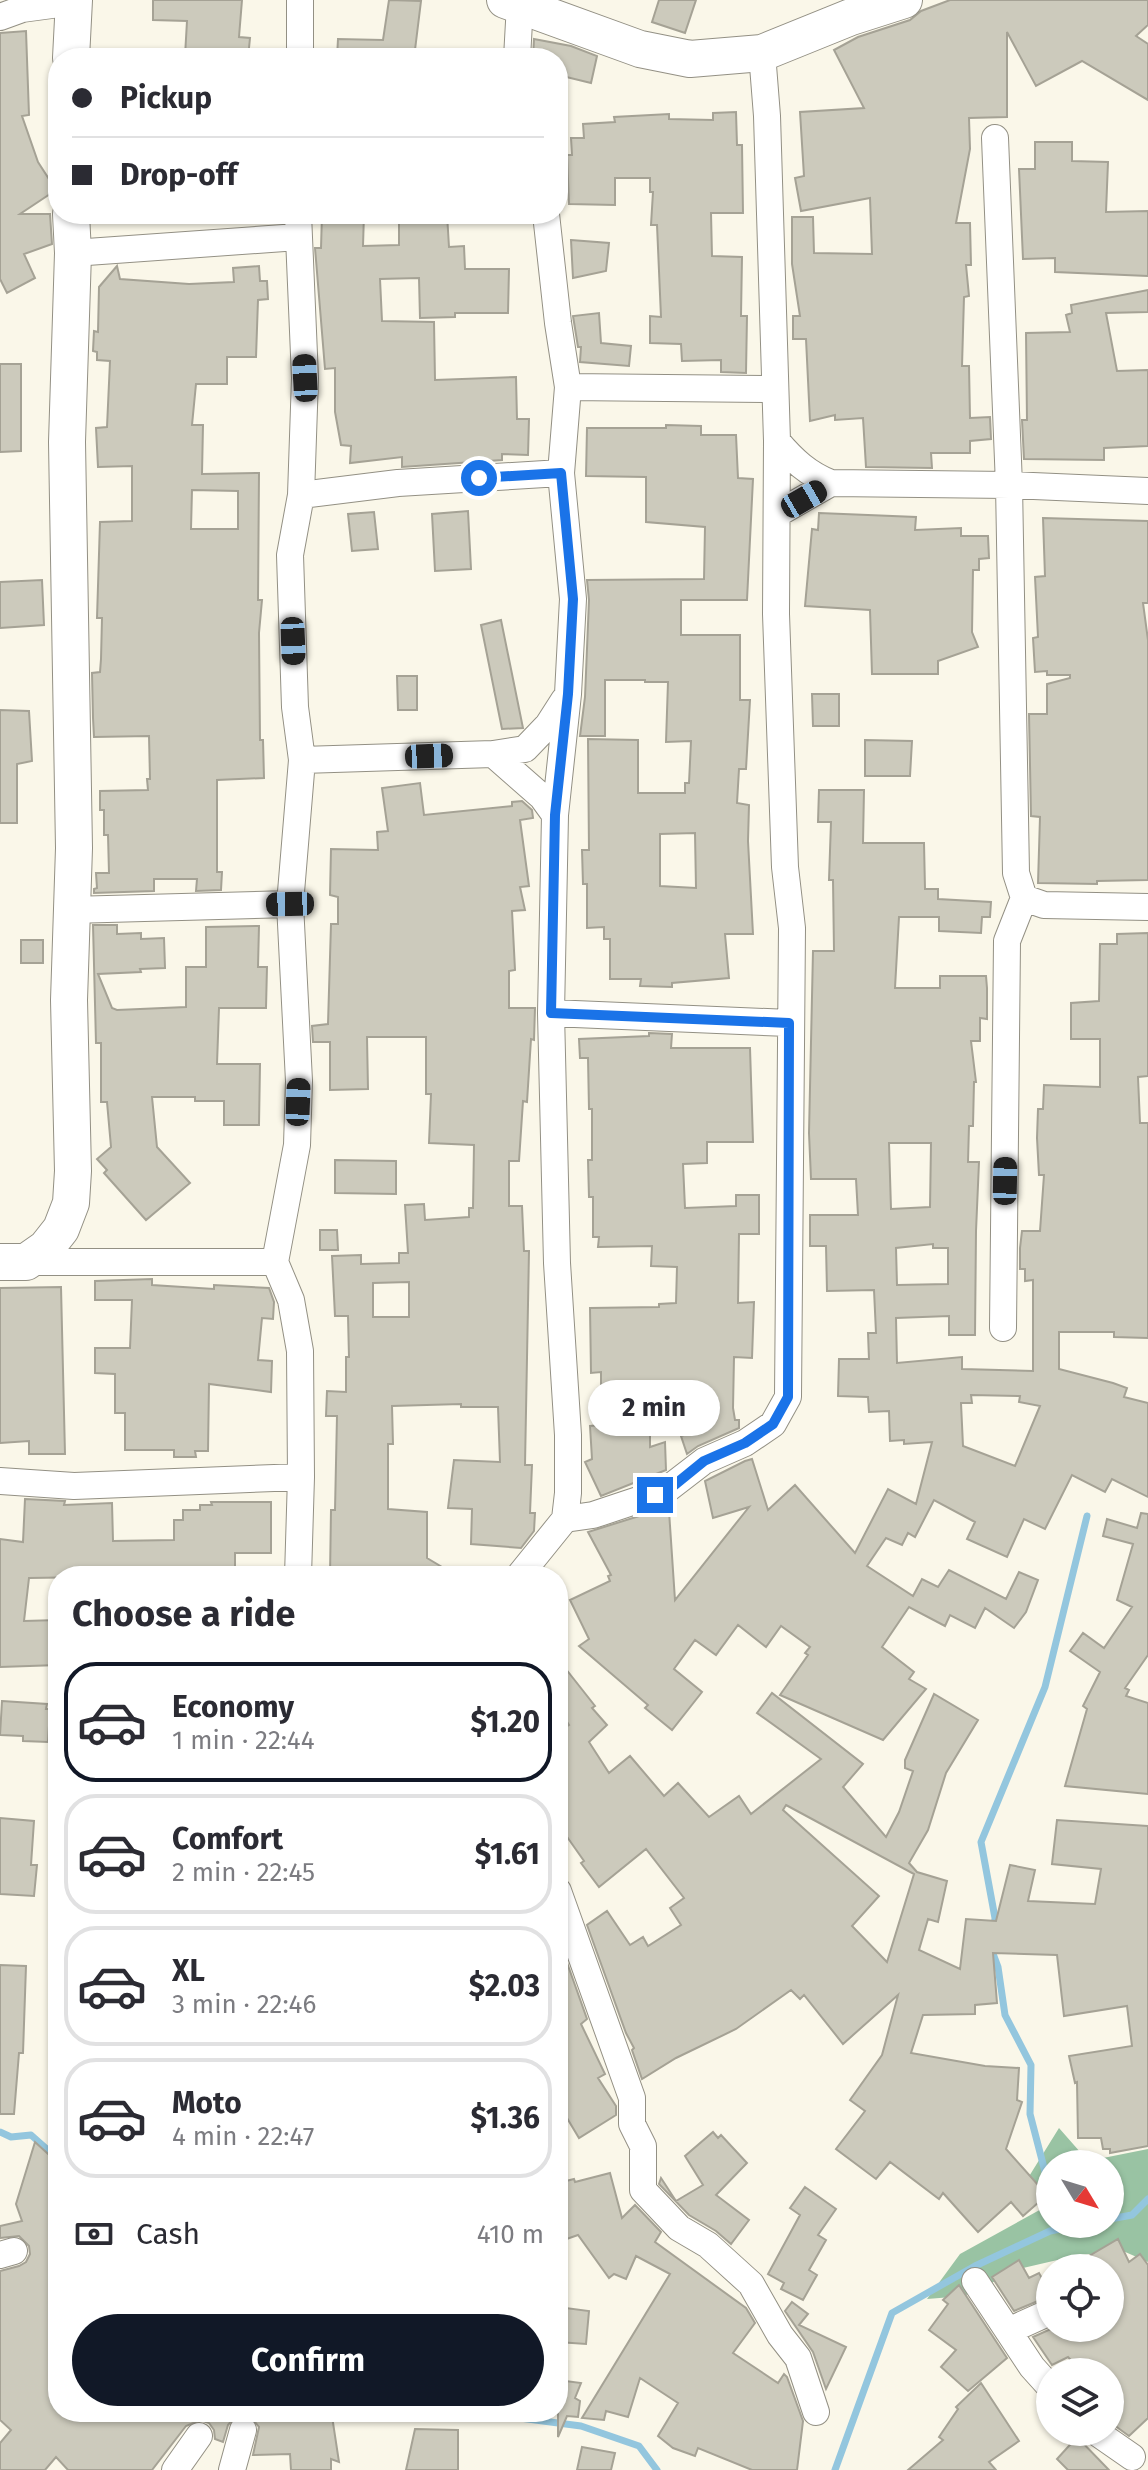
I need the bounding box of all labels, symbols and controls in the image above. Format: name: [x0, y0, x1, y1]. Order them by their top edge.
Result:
text: Pickup: [120, 80, 212, 116]
text: Drop-off: [120, 157, 237, 193]
car: [292, 353, 318, 403]
route start: [461, 460, 497, 496]
car: [777, 477, 831, 521]
car: [280, 617, 306, 665]
car: [405, 743, 453, 769]
car: [266, 892, 314, 916]
car: [285, 1078, 311, 1126]
car: [993, 1157, 1017, 1205]
callout: 2 min: [589, 1379, 721, 1435]
text: 2 min: [622, 1392, 686, 1423]
route end: [637, 1477, 673, 1513]
text: Choose a ride: [72, 1592, 295, 1636]
icon: car: [76, 1686, 148, 1758]
text: Economy: [172, 1689, 294, 1725]
text: $1.20: [470, 1704, 540, 1740]
text: 1 min · 22:44: [172, 1725, 315, 1756]
icon: car: [76, 1818, 148, 1890]
text: Comfort: [172, 1821, 283, 1857]
text: $1.61: [475, 1836, 540, 1872]
text: 2 min · 22:45: [172, 1857, 315, 1888]
icon: car: [76, 1950, 148, 2022]
text: XL: [172, 1953, 205, 1989]
text: $2.03: [469, 1968, 540, 2004]
text: 3 min · 22:46: [172, 1989, 316, 2020]
icon: car: [76, 2082, 148, 2154]
text: Moto: [172, 2085, 242, 2121]
text: $1.36: [470, 2100, 540, 2136]
text: 4 min · 22:47: [172, 2121, 314, 2152]
north arrow: [1036, 2150, 1124, 2238]
map controls: [1036, 2150, 1124, 2446]
icon: cash: [72, 2212, 116, 2256]
text: Cash: [136, 2216, 200, 2252]
text: 410 m: [477, 2219, 544, 2250]
button: locate: [1036, 2254, 1124, 2342]
button: Confirm: [72, 2314, 544, 2406]
button: layers: [1036, 2358, 1124, 2446]

